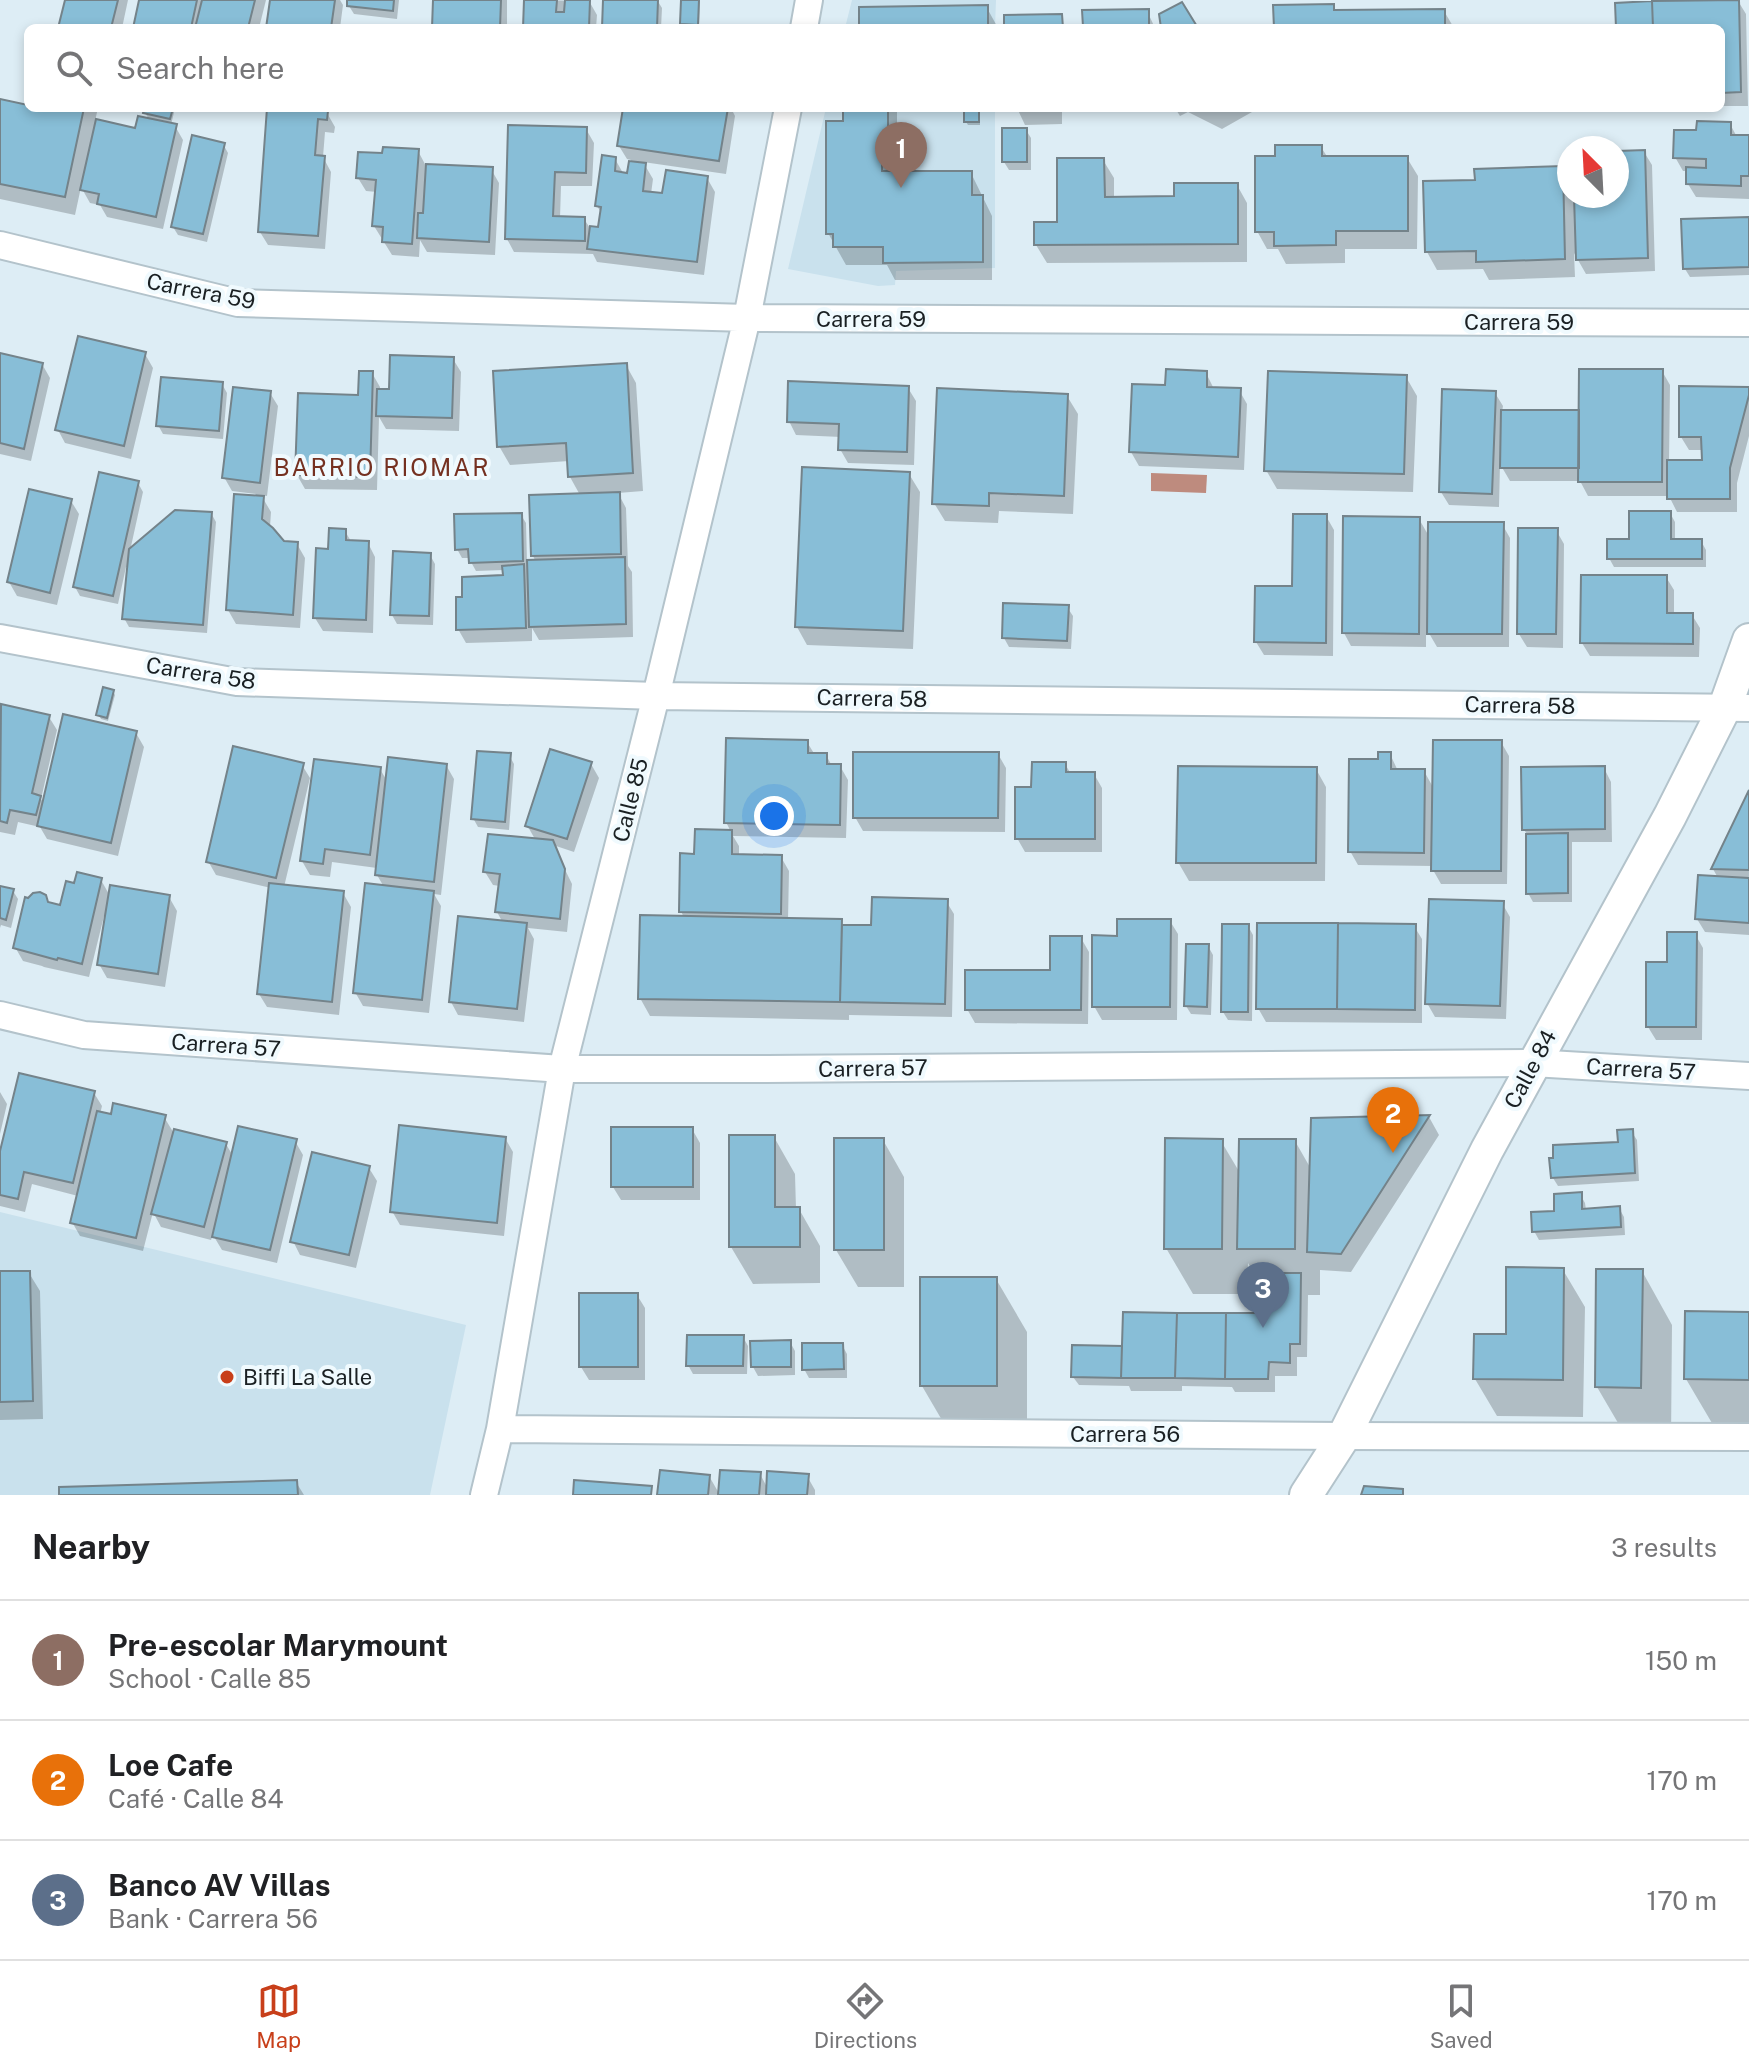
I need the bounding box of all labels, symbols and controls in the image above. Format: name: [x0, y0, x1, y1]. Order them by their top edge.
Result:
search box: [24, 24, 1725, 112]
icon: search: [52, 46, 96, 90]
text: Search here: [116, 50, 284, 86]
pin: 1: [875, 122, 927, 188]
north arrow: [1557, 136, 1629, 208]
street label: Carrera 59: [144, 268, 258, 314]
street label: Carrera 59: [816, 306, 926, 332]
street label: Carrera 59: [1464, 309, 1574, 335]
district label: BARRIO RIOMAR: [274, 453, 490, 481]
street label: Carrera 58: [144, 652, 258, 694]
street label: Carrera 58: [816, 684, 928, 712]
street label: Carrera 58: [1464, 691, 1576, 719]
street label: Calle 85: [607, 755, 653, 845]
your location: [754, 796, 794, 836]
street label: Calle 84: [1498, 1025, 1562, 1113]
street label: Carrera 57: [170, 1028, 282, 1062]
street label: Carrera 57: [1586, 1053, 1696, 1085]
street label: Carrera 57: [818, 1054, 928, 1082]
pin: 2: [1367, 1087, 1419, 1153]
pin: 3: [1237, 1262, 1289, 1328]
place label: Biffi La Salle: [243, 1364, 372, 1390]
marker: Biffi La Salle: [218, 1368, 236, 1386]
street label: Carrera 56: [1070, 1421, 1180, 1447]
text: Nearby: [32, 1527, 150, 1567]
text: 3 results: [1611, 1532, 1717, 1563]
text: Pre-escolar Marymount: [108, 1627, 448, 1663]
text: 1: [52, 1645, 64, 1676]
text: 150 m: [1645, 1645, 1717, 1676]
text: School · Calle 85: [108, 1663, 311, 1694]
text: Loe Cafe: [108, 1747, 233, 1783]
text: 2: [50, 1765, 66, 1796]
text: 170 m: [1647, 1765, 1717, 1796]
text: Café · Calle 84: [108, 1783, 284, 1814]
text: Banco AV Villas: [108, 1867, 330, 1903]
text: 3: [49, 1885, 67, 1916]
text: 170 m: [1647, 1885, 1717, 1916]
text: Bank · Carrera 56: [108, 1903, 318, 1934]
tab: Map: [256, 1979, 301, 2053]
tab: Directions: [814, 1979, 917, 2053]
tab: Saved: [1430, 1979, 1493, 2053]

